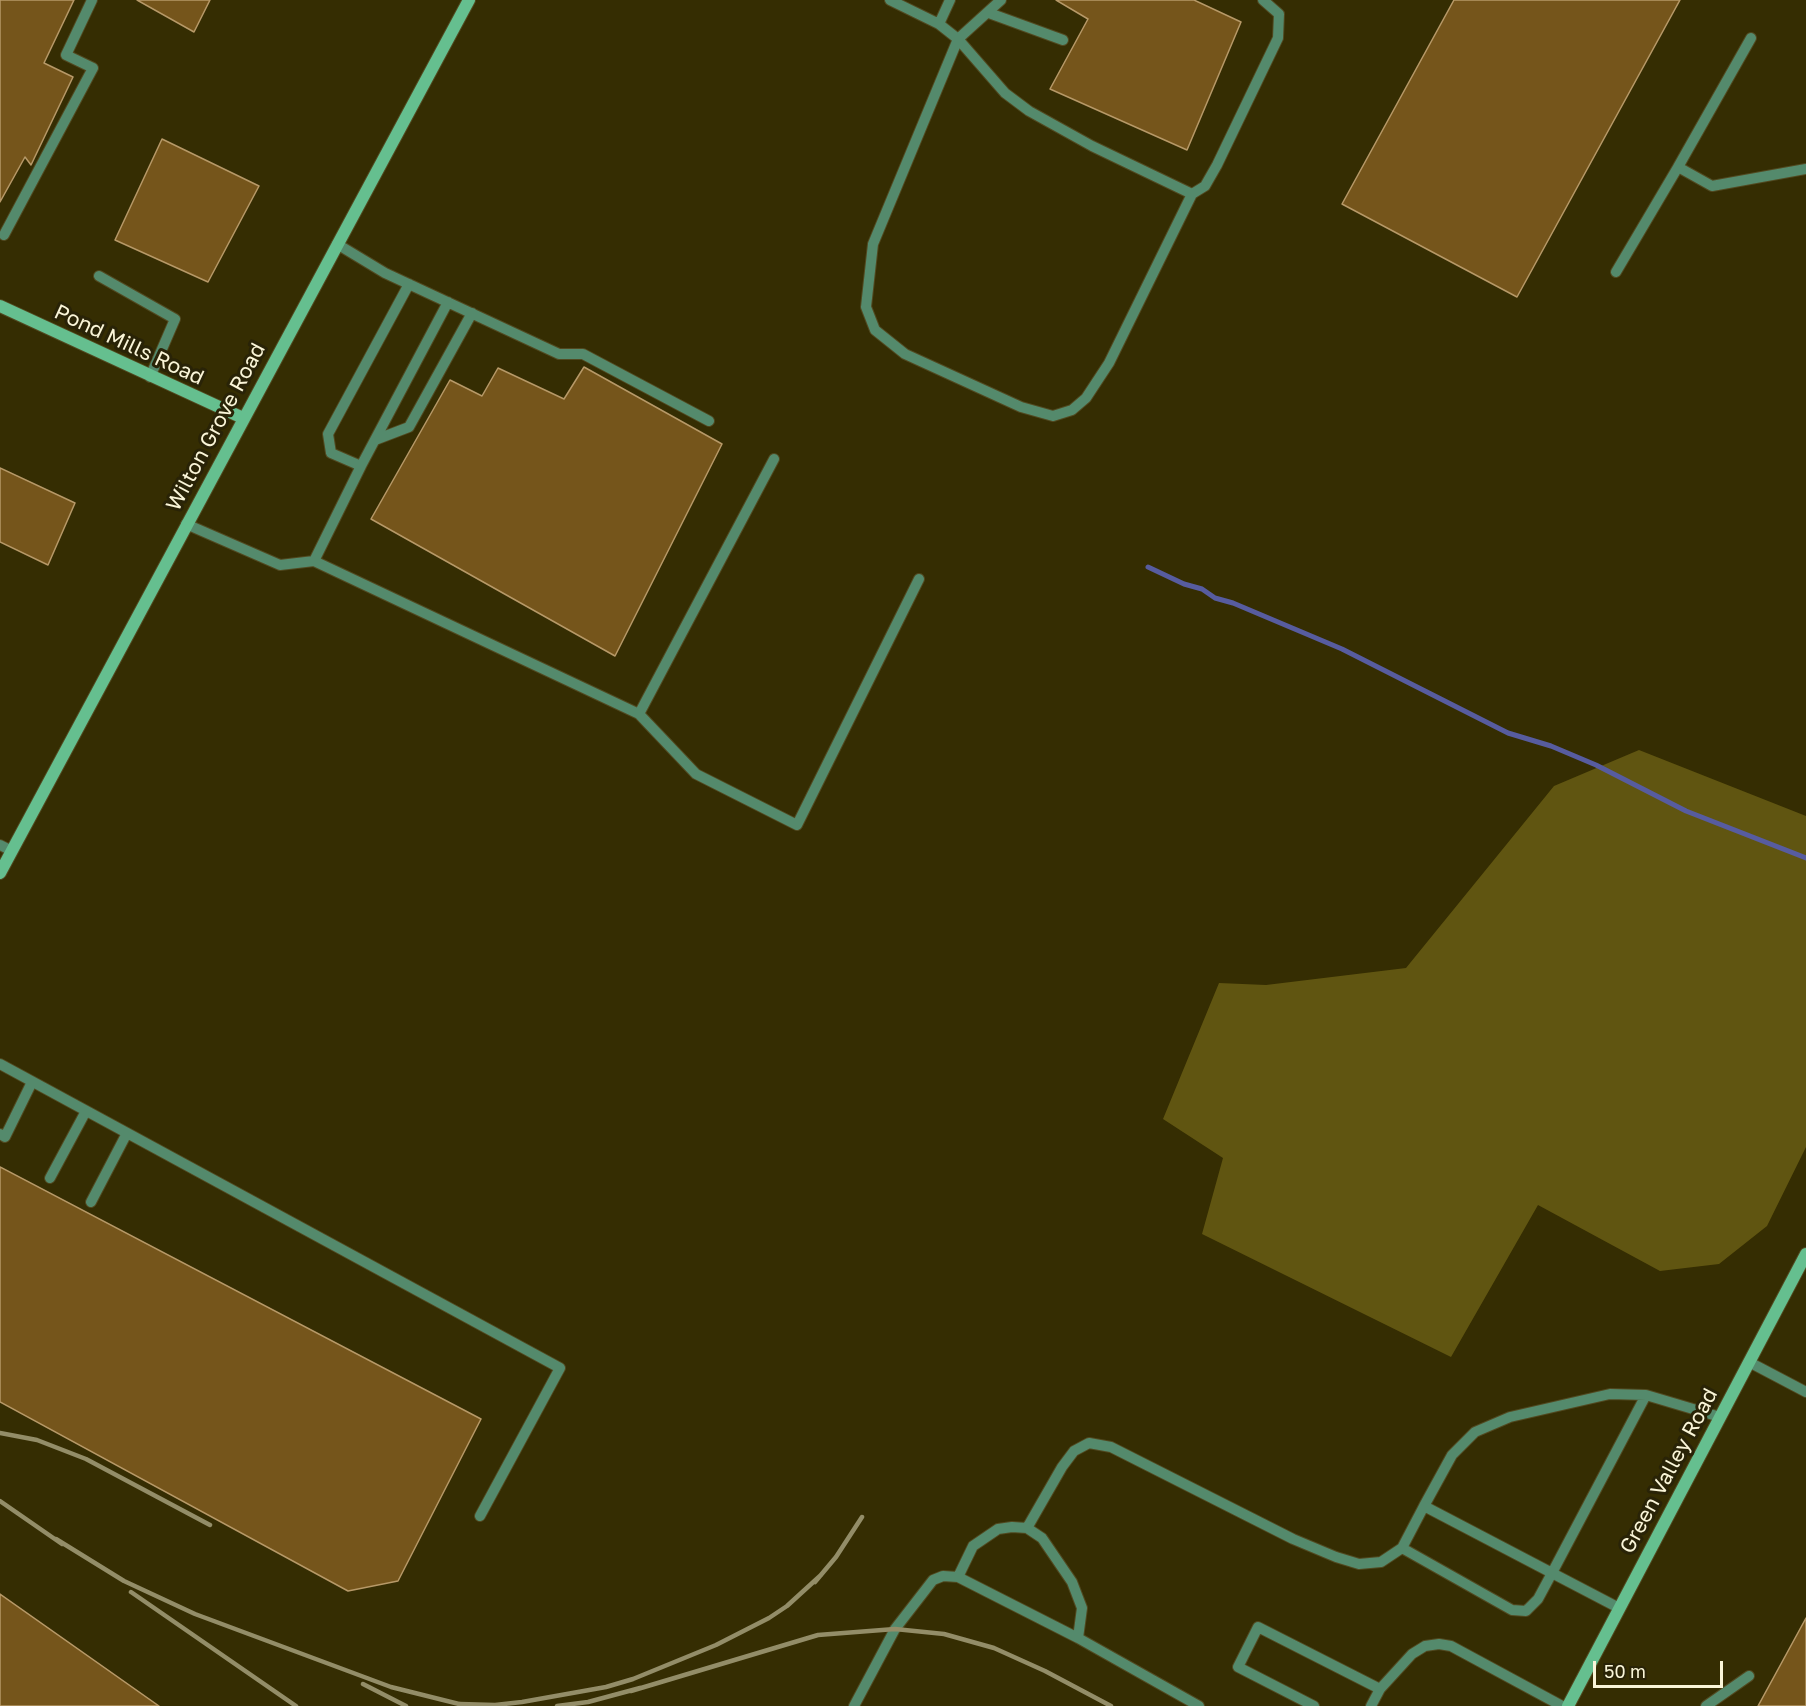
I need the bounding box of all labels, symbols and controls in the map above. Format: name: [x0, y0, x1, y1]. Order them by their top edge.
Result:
street label: Pond Mills Road: [50, 299, 208, 391]
street label: Wilton Grove Road: [161, 339, 271, 515]
street label: Green Valley Road: [1615, 1384, 1723, 1558]
scale bar: [1596, 1649, 1726, 1687]
text: 50 m: [1604, 1660, 1646, 1682]

